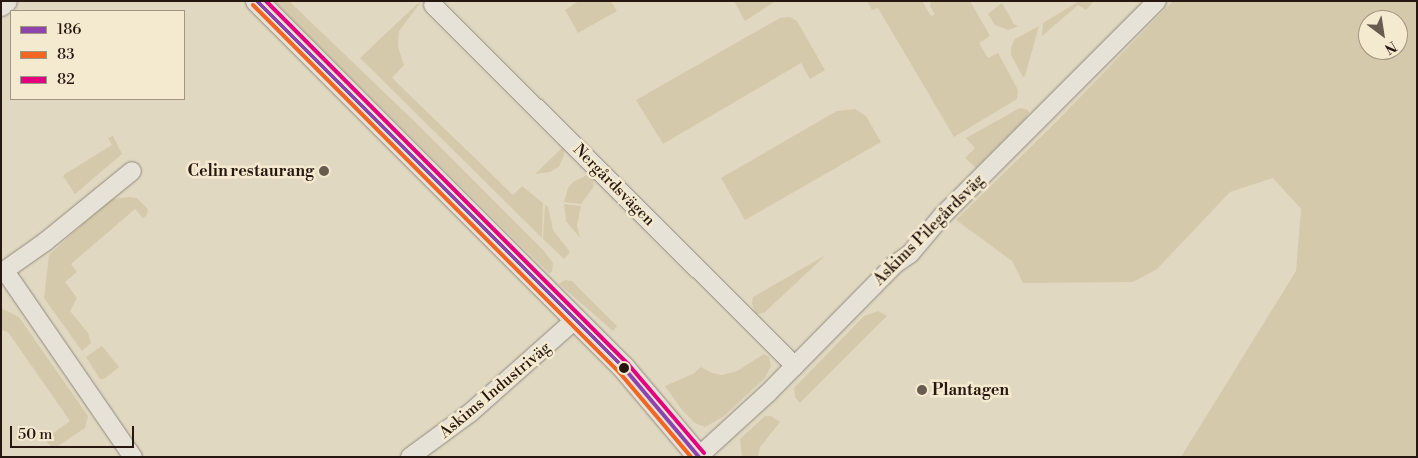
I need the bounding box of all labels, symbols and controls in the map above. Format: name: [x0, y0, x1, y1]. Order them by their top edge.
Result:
legend: [10, 10, 185, 100]
north arrow: [1358, 10, 1408, 60]
text: 186: [57, 20, 81, 39]
text: N: [1381, 36, 1400, 58]
text: 83: [57, 45, 74, 64]
text: 82: [57, 70, 75, 89]
street label: Nergårdsvägen: [569, 140, 659, 230]
place label: Celin restaurang: [188, 161, 314, 181]
marker: Celin restaurang: [318, 165, 330, 177]
street label: Askims Pilegårdsväg: [870, 171, 988, 289]
street label: Askims Industriväg: [435, 338, 555, 442]
unlabelled marker: [619, 363, 629, 373]
place label: Plantagen: [932, 380, 1009, 400]
marker: Plantagen: [916, 384, 928, 396]
scale bar: [12, 416, 136, 448]
text: 50 m: [18, 425, 52, 444]

